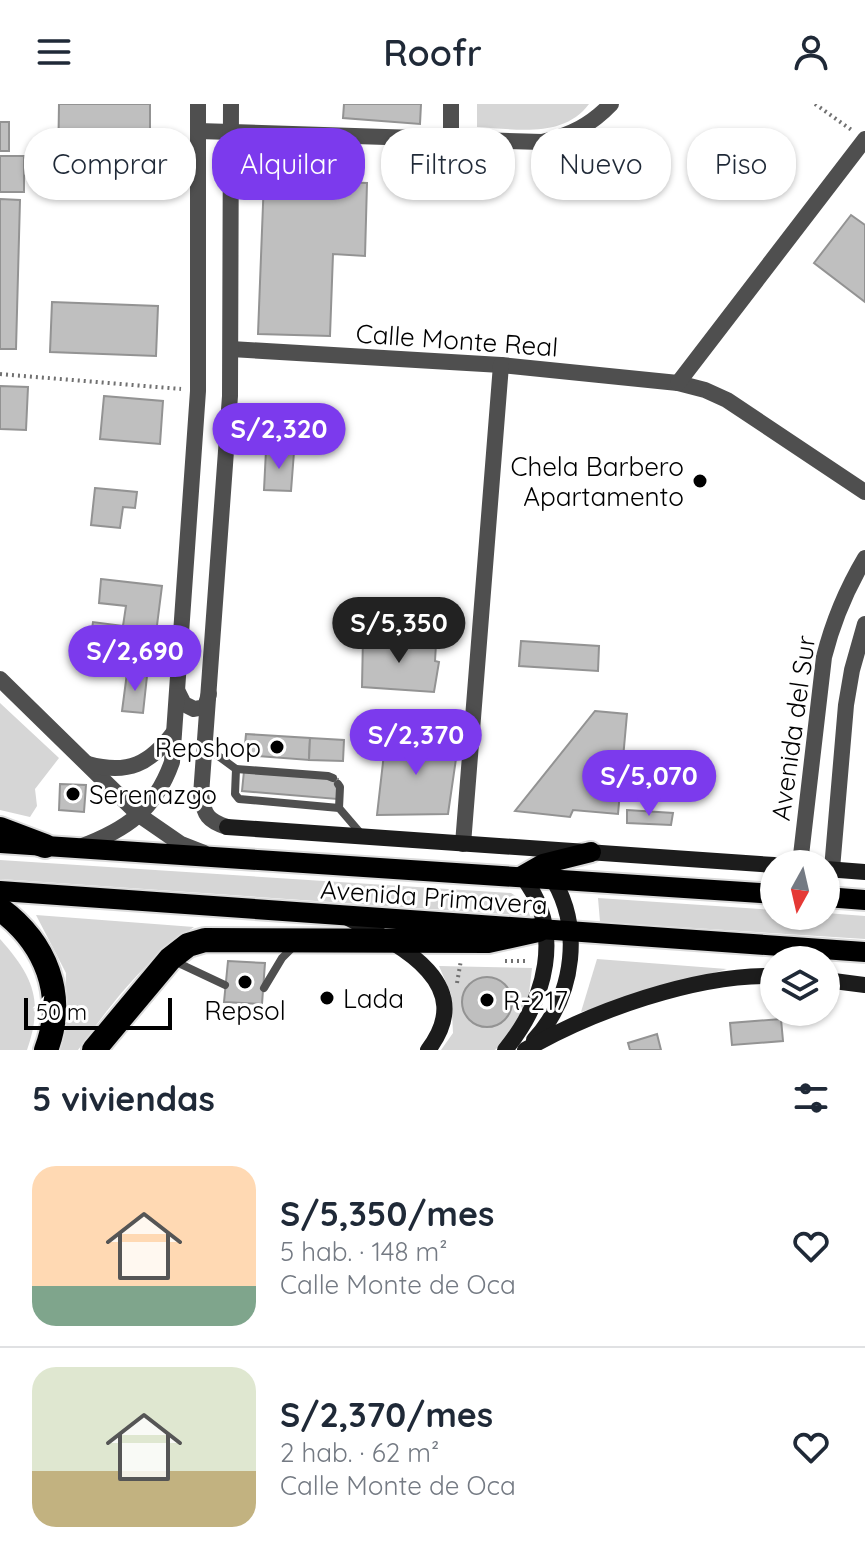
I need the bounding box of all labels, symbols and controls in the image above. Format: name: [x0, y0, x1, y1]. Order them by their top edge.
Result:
icon: menu: [32, 30, 76, 74]
text: Roofr: [383, 30, 482, 75]
icon: person: [789, 30, 833, 74]
chip: Comprar: [24, 128, 196, 200]
chip: Alquilar: [212, 128, 365, 200]
chip: Filtros: [381, 128, 515, 200]
chip: Nuevo: [531, 128, 671, 200]
chip: Piso: [687, 128, 796, 200]
street label: Calle Monte Real: [355, 316, 559, 364]
pin: S/2,320: [205, 403, 353, 471]
text: S/2,320: [231, 412, 327, 445]
place label: Chela Barbero Apartamento: [510, 450, 684, 513]
marker: Chela Barbero Apartamento: [691, 472, 709, 490]
pin: S/5,350: [325, 597, 473, 665]
text: S/5,350: [350, 606, 448, 639]
pin: S/2,690: [61, 625, 209, 693]
street label: Avenida del Sur: [764, 633, 822, 823]
text: S/2,690: [86, 634, 184, 667]
pin: S/2,370: [342, 709, 490, 777]
text: S/2,370: [368, 718, 464, 751]
place label: Repshop: [155, 731, 261, 764]
marker: Repshop: [268, 738, 286, 756]
pin: S/5,070: [575, 750, 723, 818]
text: S/5,070: [600, 759, 698, 792]
place label: Serenazgo: [89, 778, 217, 811]
marker: Serenazgo: [64, 785, 82, 803]
north arrow: [760, 850, 840, 930]
map controls: [760, 850, 840, 1026]
street label: Avenida Primavera: [319, 873, 549, 921]
button: layers: [760, 946, 840, 1026]
marker: Repsol: [236, 973, 254, 991]
place label: Lada: [343, 982, 404, 1015]
place label: R-217: [503, 984, 568, 1017]
marker: Lada: [318, 989, 336, 1007]
marker: R-217: [478, 991, 496, 1009]
scale bar: [24, 994, 172, 1030]
place label: Repsol: [204, 994, 286, 1027]
text: 50 m: [36, 998, 87, 1026]
icon: filters: [789, 1076, 833, 1120]
text: 5 viviendas: [32, 1077, 215, 1120]
text: S/5,350/mes: [280, 1192, 494, 1235]
icon: home: [96, 1198, 192, 1294]
icon: heart: [789, 1224, 833, 1268]
text: 5 hab. · 148 m²: [280, 1235, 448, 1268]
text: Calle Monte de Oca: [280, 1268, 516, 1301]
text: S/2,370/mes: [280, 1393, 493, 1436]
icon: home: [96, 1399, 192, 1495]
icon: heart: [789, 1425, 833, 1469]
text: 2 hab. · 62 m²: [280, 1436, 439, 1469]
text: Calle Monte de Oca: [280, 1469, 516, 1502]

